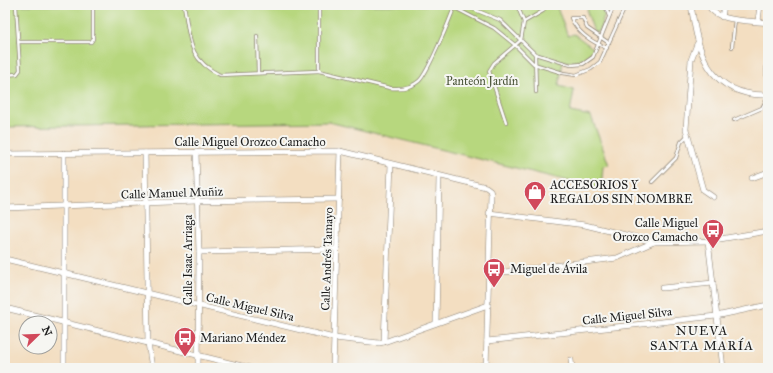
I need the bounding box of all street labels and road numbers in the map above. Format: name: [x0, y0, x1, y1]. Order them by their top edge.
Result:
street label: Calle Miguel Orozco Camacho: [174, 135, 326, 150]
street label: Calle Manuel Muñiz: [121, 184, 224, 202]
street label: Calle Andrés Tamayo: [318, 207, 336, 311]
street label: Calle Isaac Arriaga: [181, 214, 196, 305]
street label: Calle Miguel Silva: [204, 290, 296, 325]
street label: Calle Miguel Silva: [582, 304, 674, 329]

